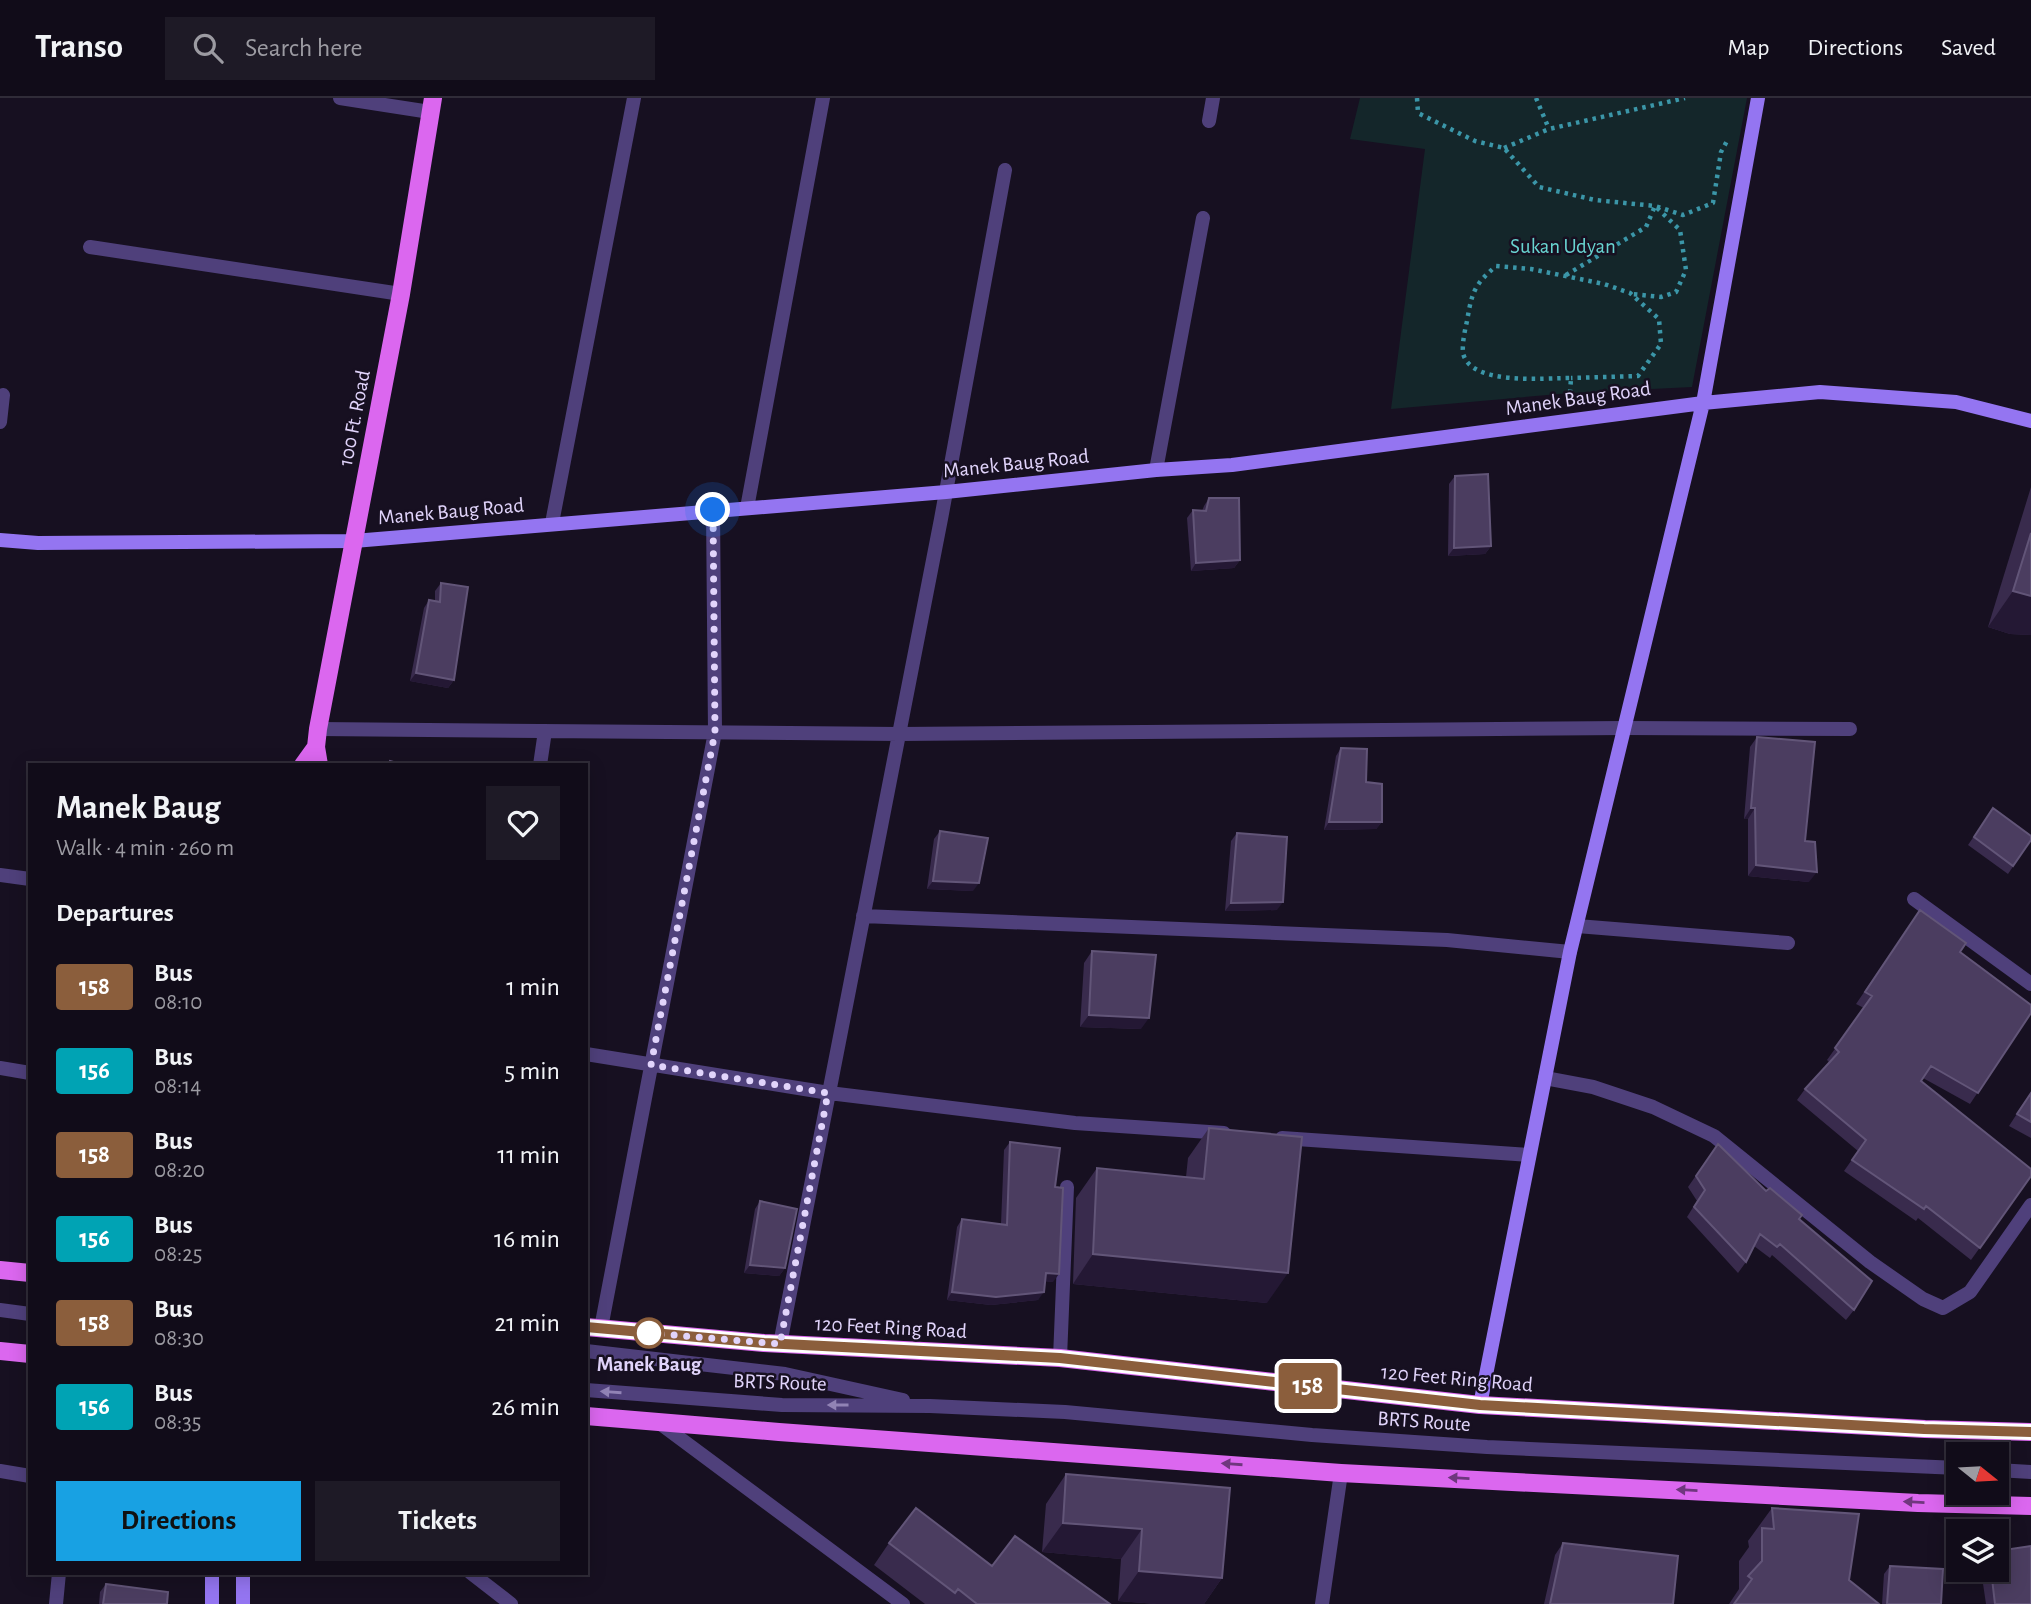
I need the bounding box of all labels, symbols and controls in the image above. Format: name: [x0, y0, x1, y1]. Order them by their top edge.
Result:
search box: [165, 17, 655, 80]
icon: search: [189, 29, 227, 67]
text: Transo: [35, 31, 123, 64]
text: Search here: [245, 35, 363, 61]
text: Map: [1727, 36, 1769, 60]
text: Directions: [1807, 36, 1903, 60]
text: Saved: [1941, 36, 1996, 60]
park label: Sukan Udyan: [1510, 236, 1616, 257]
street label: 100 Ft. Road: [335, 368, 374, 468]
street label: Manek Baug Road: [1504, 378, 1652, 419]
street label: Manek Baug Road: [942, 445, 1090, 482]
your location: [695, 492, 730, 527]
street label: Manek Baug Road: [377, 495, 525, 528]
button: heart: [486, 786, 560, 860]
text: Manek Baug: [56, 792, 221, 825]
text: Walk · 4 min · 260 m: [56, 837, 234, 860]
text: Departures: [56, 900, 174, 926]
text: Bus: [154, 960, 193, 986]
text: 1 min: [506, 974, 560, 1000]
text: 158: [79, 975, 110, 999]
text: 08:10: [154, 991, 202, 1014]
text: Bus: [154, 1044, 193, 1070]
text: 5 min: [504, 1058, 560, 1084]
text: 156: [79, 1059, 110, 1083]
text: 08:14: [154, 1075, 201, 1098]
text: Bus: [154, 1128, 193, 1154]
text: 11 min: [497, 1142, 560, 1168]
text: 158: [79, 1143, 110, 1167]
text: 08:20: [154, 1159, 205, 1182]
text: Bus: [154, 1212, 193, 1238]
text: 16 min: [494, 1226, 560, 1252]
text: 156: [79, 1227, 110, 1251]
text: 08:25: [154, 1243, 202, 1266]
text: Bus: [154, 1296, 193, 1322]
text: 21 min: [494, 1310, 560, 1336]
text: 158: [79, 1311, 110, 1335]
street label: 120 Feet Ring Road: [814, 1313, 968, 1342]
marker: Manek Baug: [634, 1318, 664, 1348]
text: 08:30: [154, 1327, 204, 1350]
place label: Manek Baug: [597, 1354, 702, 1375]
street label: 120 Feet Ring Road: [1380, 1361, 1534, 1396]
line badge: 158: [1268, 1363, 1348, 1409]
street label: BRTS Route: [733, 1370, 827, 1395]
text: 158: [1293, 1374, 1323, 1398]
text: Bus: [154, 1380, 193, 1406]
one-way arrow: [599, 1386, 621, 1397]
text: 26 min: [491, 1394, 560, 1420]
text: 156: [79, 1395, 110, 1419]
one-way arrow: [826, 1399, 848, 1411]
street label: BRTS Route: [1377, 1408, 1471, 1435]
text: 08:35: [154, 1411, 201, 1434]
north arrow: [1946, 1442, 2009, 1505]
map controls: [1946, 1442, 2009, 1582]
one-way arrow: [1221, 1458, 1243, 1469]
one-way arrow: [1448, 1473, 1470, 1484]
button: Directions: [56, 1481, 301, 1561]
button: Tickets: [315, 1481, 560, 1561]
one-way arrow: [1675, 1485, 1697, 1496]
one-way arrow: [1903, 1497, 1925, 1508]
button: layers: [1946, 1519, 2009, 1582]

